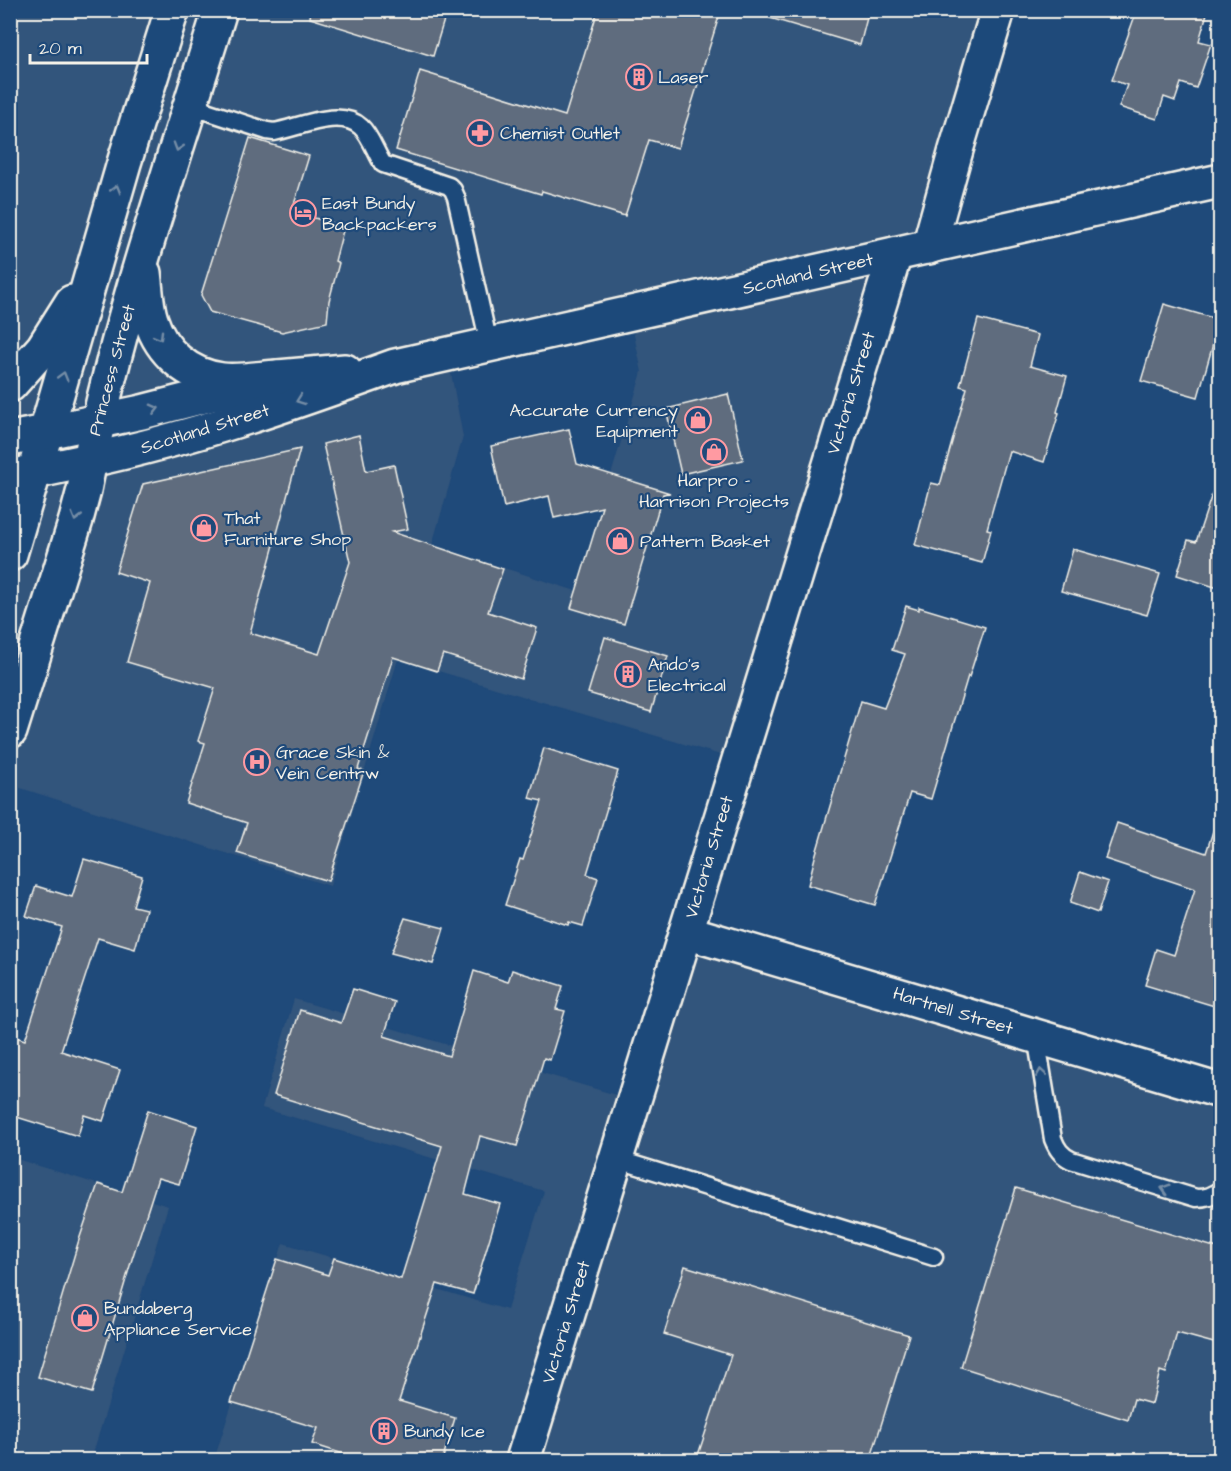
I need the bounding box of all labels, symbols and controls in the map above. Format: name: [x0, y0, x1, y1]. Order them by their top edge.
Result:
scale bar: [30, 27, 147, 65]
text: 20 m: [39, 36, 82, 61]
building icon: Laser: [624, 62, 654, 92]
place label: Laser: [658, 65, 708, 90]
pharmacy icon: Chemist Outlet: [465, 118, 495, 148]
place label: Chemist Outlet: [500, 121, 621, 146]
one-way arrow: [173, 141, 185, 152]
one-way arrow: [109, 184, 122, 194]
place label: East Bundy Backpackers: [322, 191, 437, 237]
hotel icon: East Bundy Backpackers: [288, 198, 318, 228]
street label: Scotland Street: [740, 247, 876, 301]
street label: Princess Street: [82, 301, 142, 438]
street label: Victoria Street: [820, 328, 882, 458]
one-way arrow: [152, 330, 163, 340]
one-way arrow: [55, 371, 68, 381]
one-way arrow: [296, 392, 306, 405]
street label: Scotland Street: [138, 397, 273, 460]
place label: Accurate Currency Equipment: [509, 398, 679, 444]
one-way arrow: [150, 403, 160, 416]
shop icon: Accurate Currency Equipment: [683, 405, 713, 435]
shop icon: Harpro - Harrison Projects: [699, 437, 729, 467]
place label: Harpro - Harrison Projects: [639, 468, 789, 514]
place label: That Furniture Shop: [224, 506, 351, 552]
one-way arrow: [71, 512, 84, 522]
shop icon: That Furniture Shop: [189, 513, 219, 543]
shop icon: Pattern Basket: [605, 526, 635, 556]
place label: Pattern Basket: [640, 529, 771, 554]
place label: Ando's Electrical: [648, 652, 726, 698]
building icon: Ando's Electrical: [613, 659, 643, 689]
place label: Grace Skin & Vein Centrw: [276, 740, 390, 786]
hospital icon: Grace Skin & Vein Centrw: [242, 747, 272, 777]
street label: Victoria Street: [678, 792, 740, 922]
street label: Hartnell Street: [890, 981, 1017, 1041]
one-way arrow: [1036, 1068, 1048, 1077]
one-way arrow: [1161, 1184, 1171, 1196]
street label: Victoria Street: [535, 1257, 597, 1387]
place label: Bundaberg Appliance Service: [104, 1296, 252, 1342]
shop icon: Bundaberg Appliance Service: [70, 1303, 100, 1333]
building icon: Bundy Ice: [369, 1416, 399, 1446]
place label: Bundy Ice: [404, 1419, 485, 1445]

